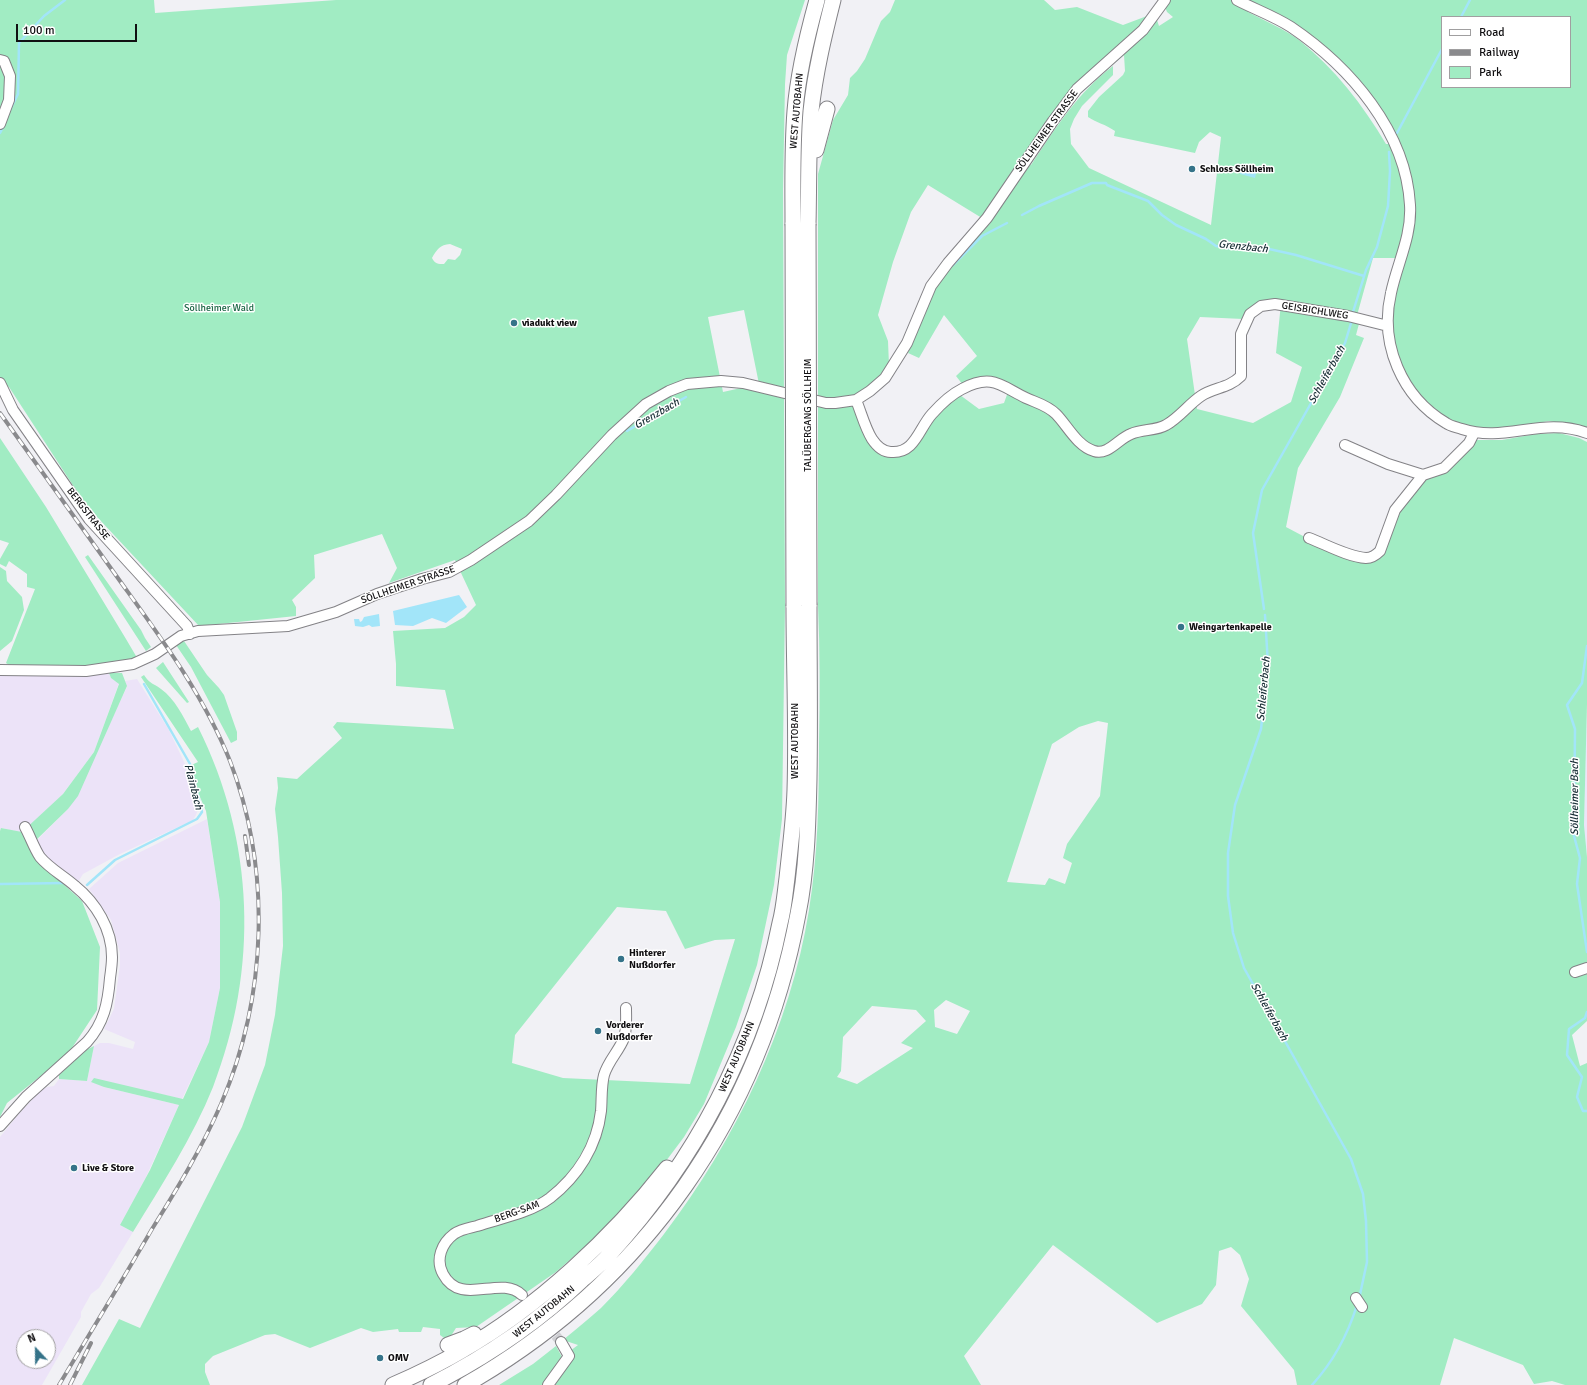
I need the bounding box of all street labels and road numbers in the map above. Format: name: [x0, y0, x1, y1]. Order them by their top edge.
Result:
street label: WEST AUTOBAHN: [788, 73, 806, 149]
street label: SÖLLHEIMER STRASSE: [1013, 88, 1081, 174]
street label: GEISBICHLWEG: [1281, 300, 1349, 322]
street label: TALÜBERGANG SÖLLHEIM: [802, 358, 814, 472]
street label: BERGSTRASSE: [64, 485, 112, 543]
street label: SÖLLHEIMER STRASSE: [359, 563, 457, 607]
street label: WEST AUTOBAHN: [789, 703, 801, 779]
street label: WEST AUTOBAHN: [717, 1020, 757, 1094]
street label: BERG-SAM: [493, 1198, 541, 1226]
street label: WEST AUTOBAHN: [511, 1283, 577, 1341]

